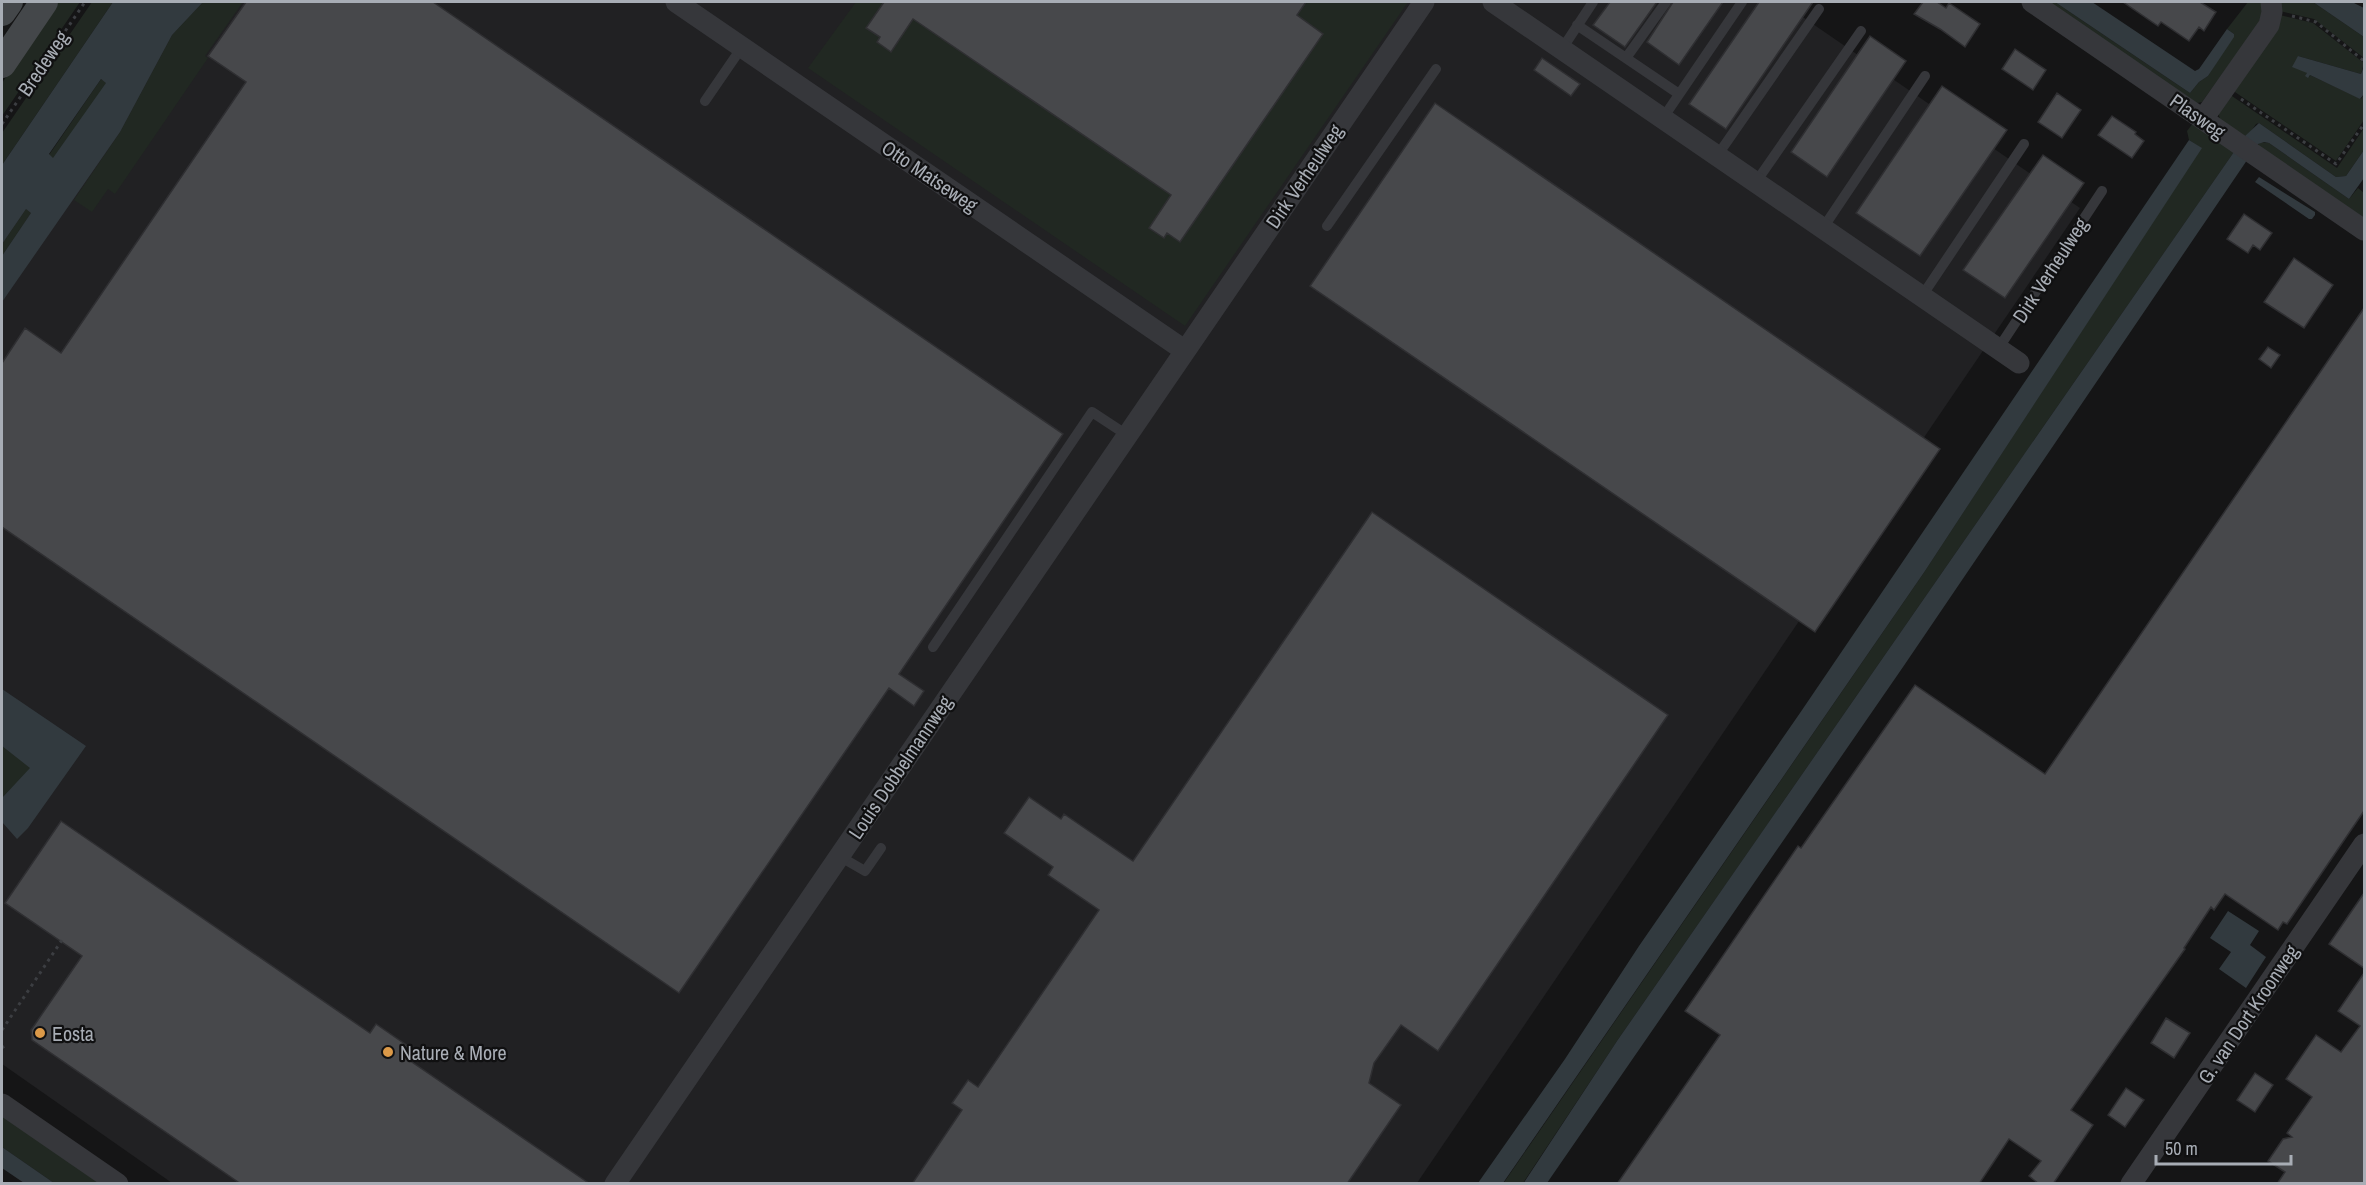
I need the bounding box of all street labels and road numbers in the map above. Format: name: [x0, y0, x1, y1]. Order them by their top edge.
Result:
street label: Bredeweg: [11, 25, 75, 101]
street label: Plasweg: [2165, 87, 2231, 145]
street label: Dirk Verheulweg: [1259, 119, 1349, 233]
street label: Otto Matseweg: [877, 134, 983, 218]
street label: Dirk Verheulweg: [2006, 212, 2094, 328]
street label: Louis Dobbelmannweg: [842, 690, 958, 844]
street label: G. van Dort Kroonweg: [2191, 939, 2305, 1089]

